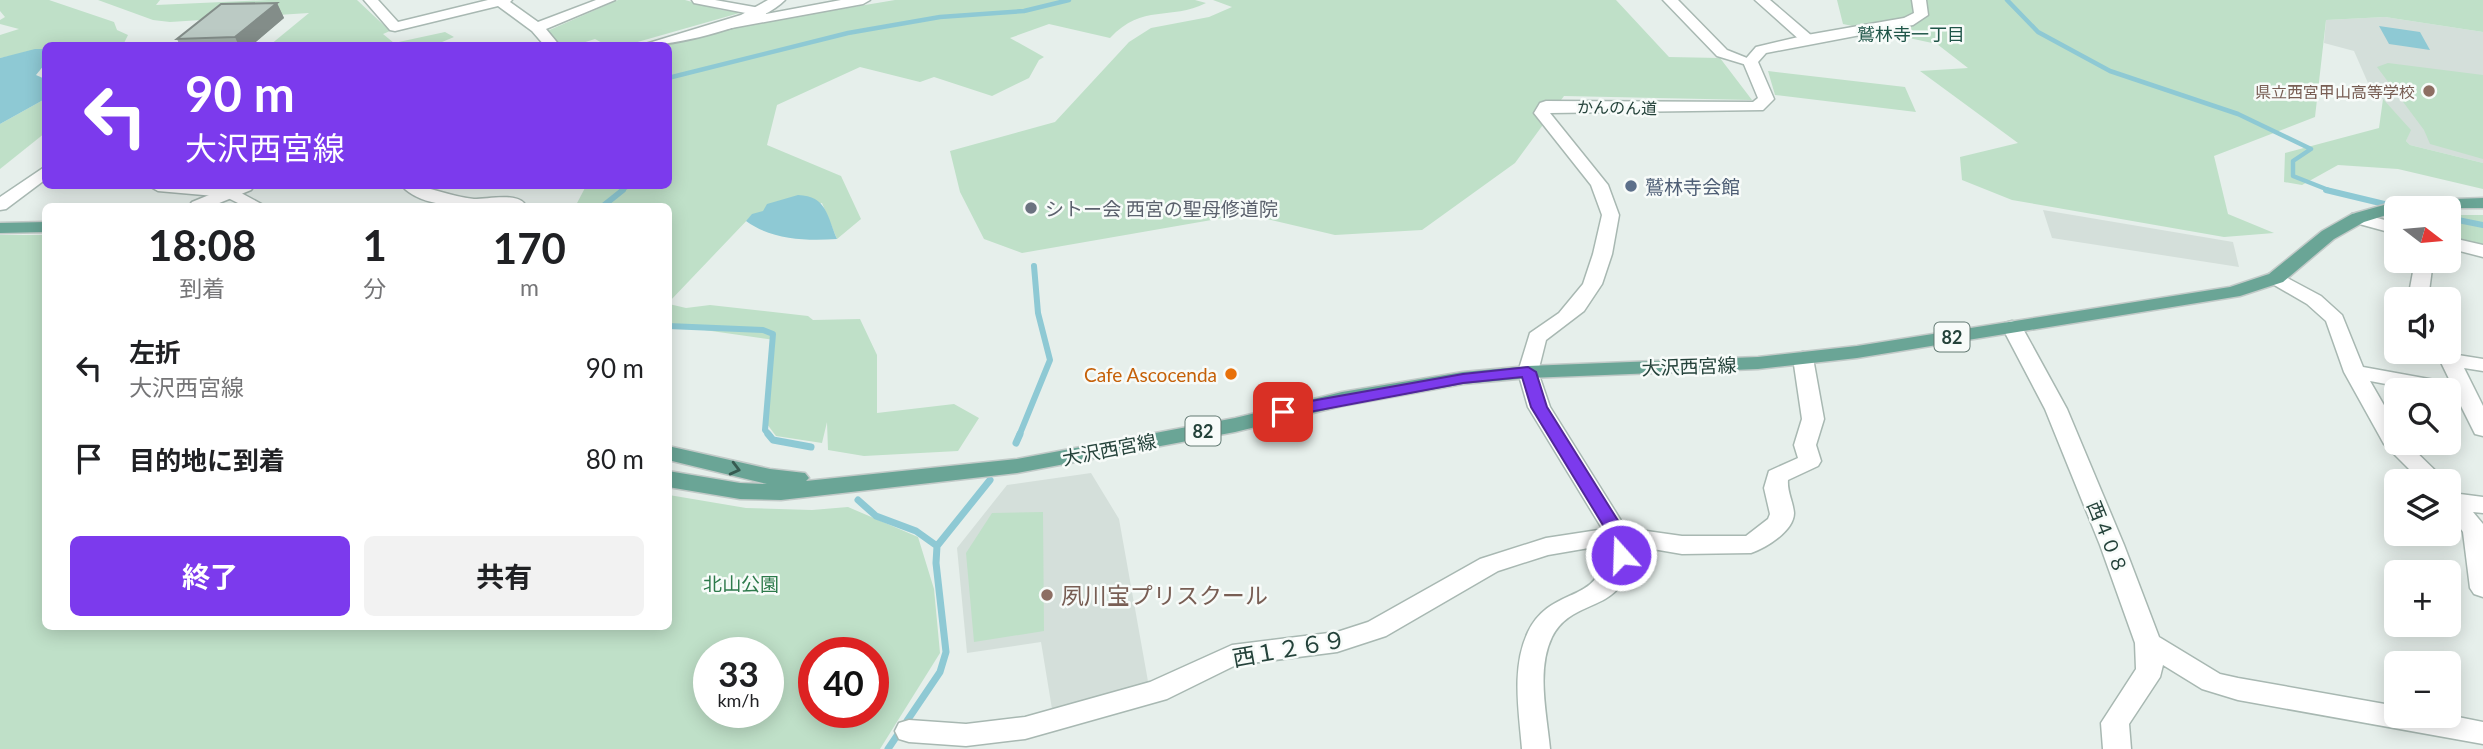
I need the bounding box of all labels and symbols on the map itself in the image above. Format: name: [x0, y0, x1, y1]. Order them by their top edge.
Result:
district label: 鷲林寺一丁目: [1857, 23, 1965, 45]
place label: 県立西宮甲山高等学校: [2255, 82, 2415, 101]
marker: 県立西宮甲山高等学校: [2421, 83, 2437, 99]
street label: かんのん道: [1577, 97, 1657, 117]
place label: 鷲林寺会館: [1645, 175, 1740, 198]
marker: 鷲林寺会館: [1623, 178, 1639, 194]
north arrow: [2384, 196, 2460, 273]
place label: シトー会 西宮の聖母修道院: [1045, 197, 1278, 220]
marker: シトー会 西宮の聖母修道院: [1023, 200, 1039, 216]
road number: 82: [1934, 323, 1969, 352]
street label: 大沢西宮線: [1641, 353, 1737, 379]
place label: Cafe Ascocenda: [1084, 363, 1217, 386]
marker: Cafe Ascocenda: [1223, 366, 1239, 382]
pin: [1253, 382, 1313, 442]
road number: 82: [1186, 416, 1220, 446]
street label: 大沢西宮線: [1060, 429, 1158, 469]
one-way arrow: [729, 461, 741, 475]
street label: 西４０８: [2083, 497, 2133, 577]
position arrow: [1584, 518, 1658, 592]
park label: 北山公園: [703, 572, 779, 595]
place label: 夙川宝プリスクール: [1061, 581, 1268, 609]
marker: 夙川宝プリスクール: [1039, 587, 1055, 603]
street label: 西１２６９: [1230, 624, 1348, 672]
speed limit sign: 40: [798, 637, 889, 728]

